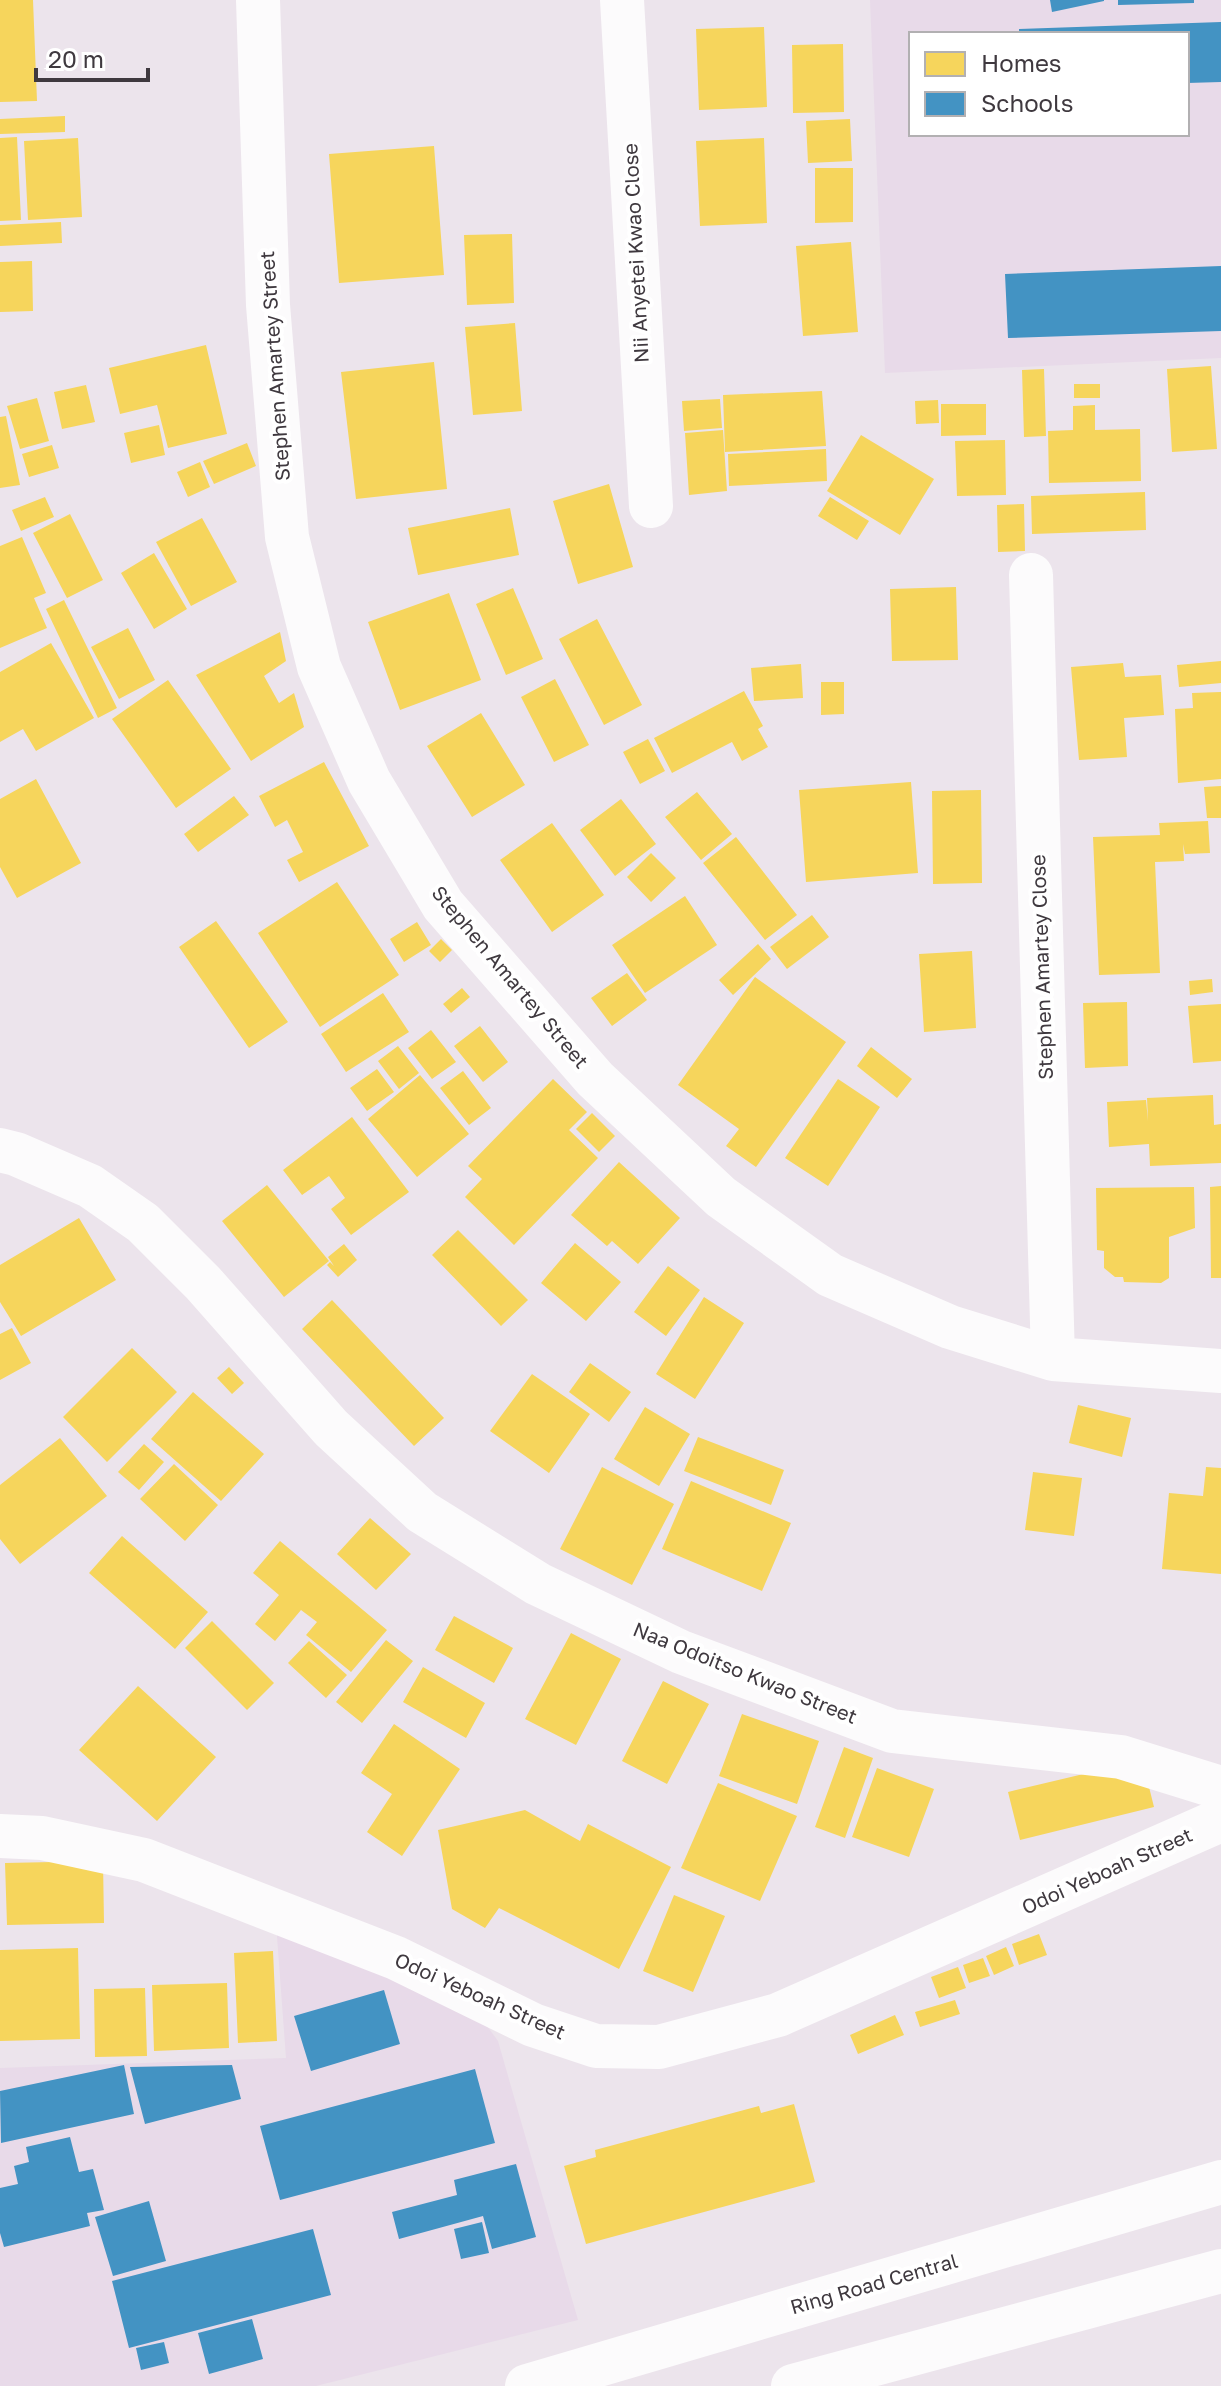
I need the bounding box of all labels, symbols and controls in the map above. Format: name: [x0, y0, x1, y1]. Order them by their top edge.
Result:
scale bar: [36, 32, 148, 82]
legend: [909, 32, 1189, 136]
text: 20 m: [48, 44, 104, 73]
text: Homes: [981, 48, 1062, 77]
text: Schools: [981, 88, 1073, 117]
street label: Nii Anyetei Kwao Close: [617, 143, 653, 363]
street label: Stephen Amartey Street: [254, 250, 294, 482]
street label: Stephen Amartey Close: [1025, 854, 1057, 1080]
street label: Stephen Amartey Street: [427, 880, 594, 1072]
street label: Naa Odoitso Kwao Street: [630, 1616, 861, 1728]
street label: Odoi Yeboah Street: [1017, 1822, 1196, 1919]
street label: Odoi Yeboah Street: [391, 1947, 570, 2044]
street label: Ring Road Central: [787, 2248, 960, 2318]

